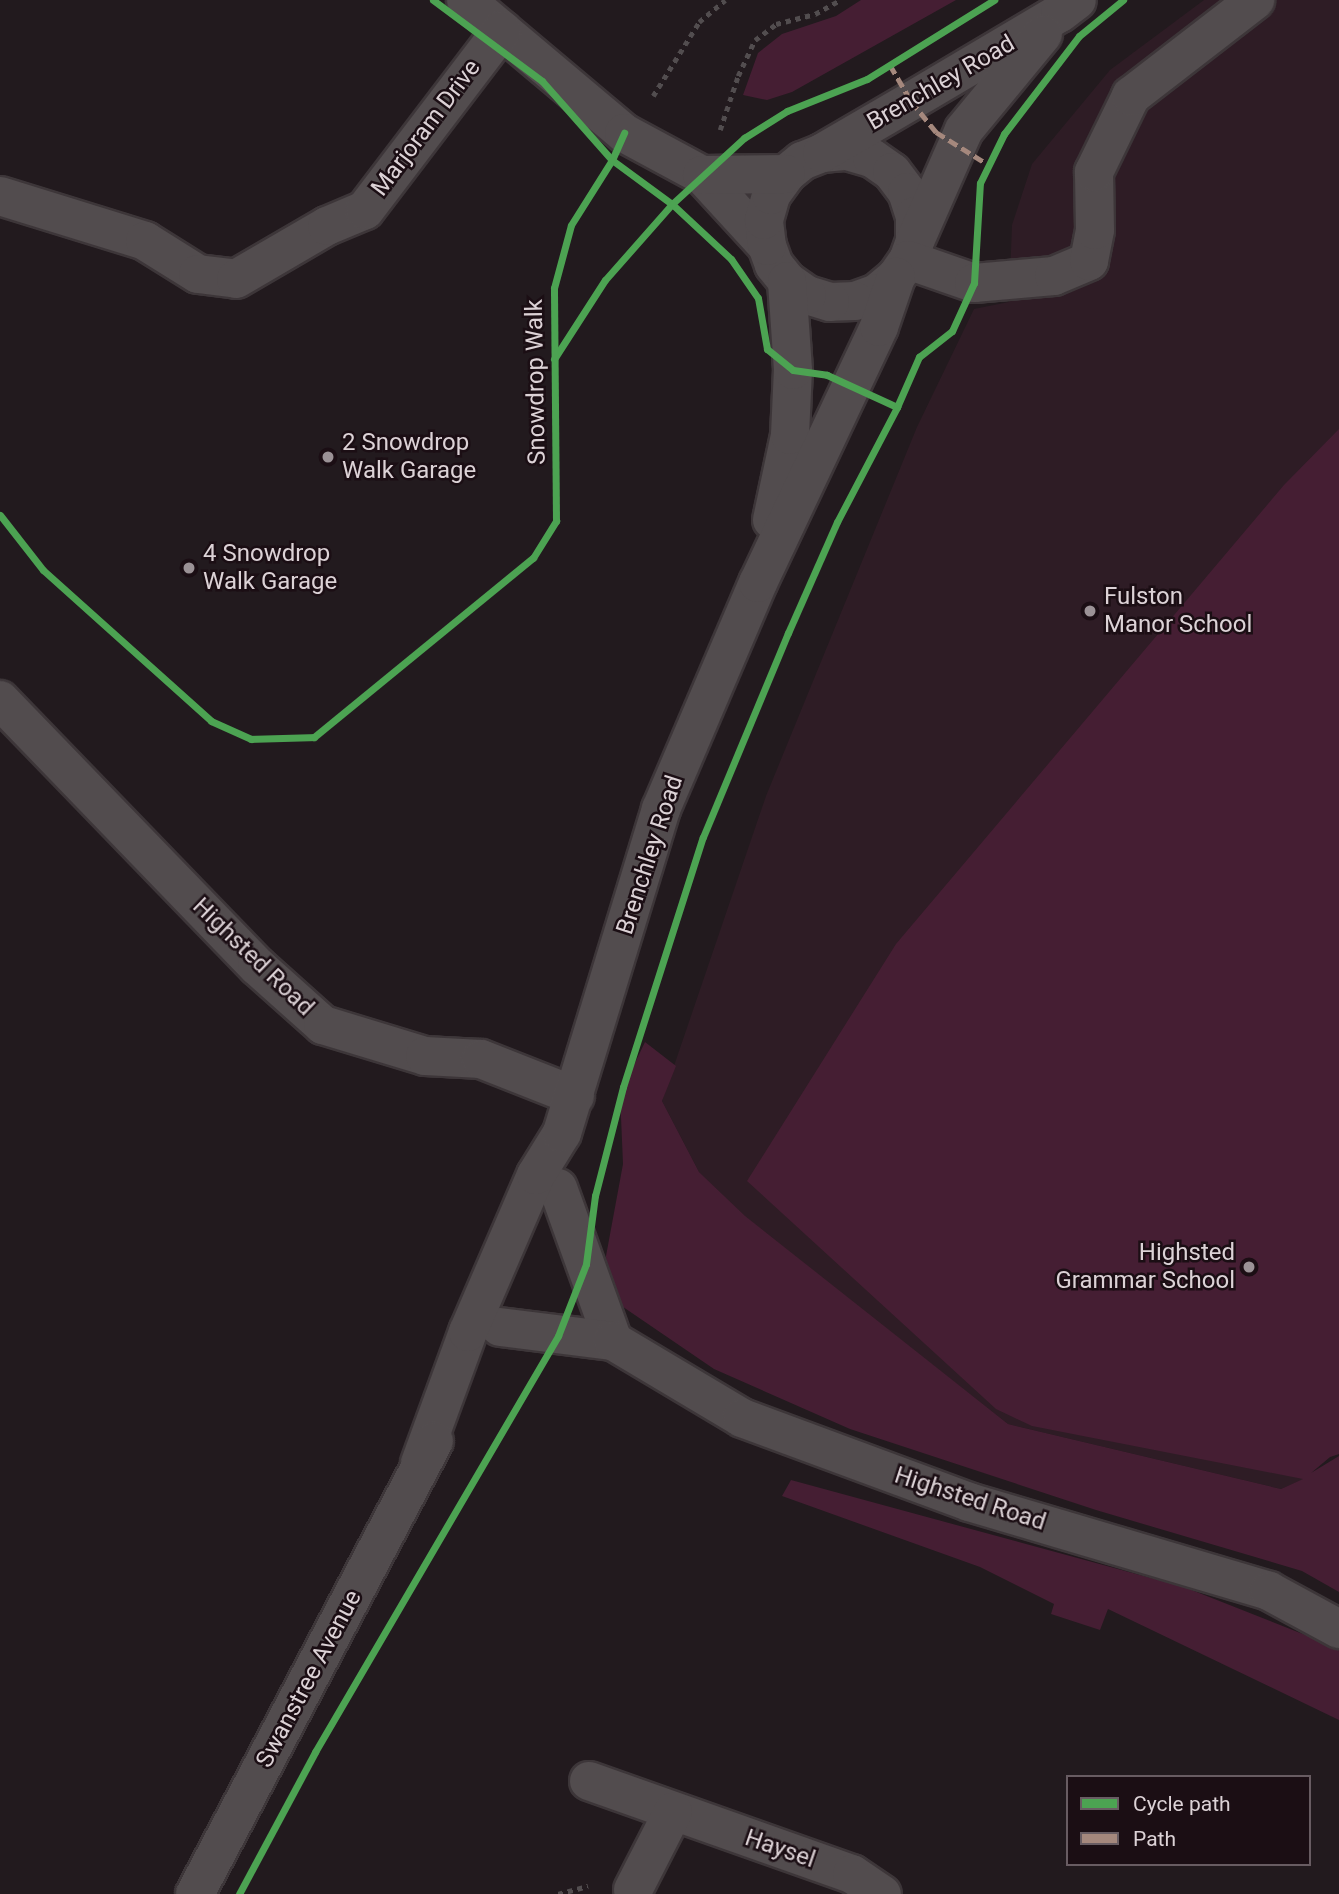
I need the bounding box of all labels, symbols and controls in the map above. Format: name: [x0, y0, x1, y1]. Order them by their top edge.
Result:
street label: Brenchley Road: [862, 29, 1020, 137]
street label: Marjoram Drive: [365, 54, 487, 202]
street label: Snowdrop Walk: [520, 299, 552, 465]
place label: 2 Snowdrop Walk Garage: [342, 429, 476, 485]
marker: 2 Snowdrop Walk Garage: [320, 449, 336, 465]
place label: 4 Snowdrop Walk Garage: [203, 540, 337, 596]
marker: 4 Snowdrop Walk Garage: [181, 560, 197, 576]
place label: Fulston Manor School: [1104, 583, 1252, 639]
marker: Fulston Manor School: [1082, 603, 1098, 619]
street label: Brenchley Road: [611, 772, 689, 938]
street label: Highsted Road: [186, 892, 320, 1022]
place label: Highsted Grammar School: [1055, 1239, 1235, 1295]
marker: Highsted Grammar School: [1241, 1259, 1257, 1275]
street label: Highsted Road: [891, 1461, 1049, 1537]
street label: Swanstree Avenue: [250, 1585, 368, 1773]
legend: [1066, 1775, 1311, 1866]
text: Cycle path: [1133, 1792, 1231, 1816]
street label: Haysel: [741, 1824, 819, 1874]
text: Path: [1133, 1827, 1176, 1851]

